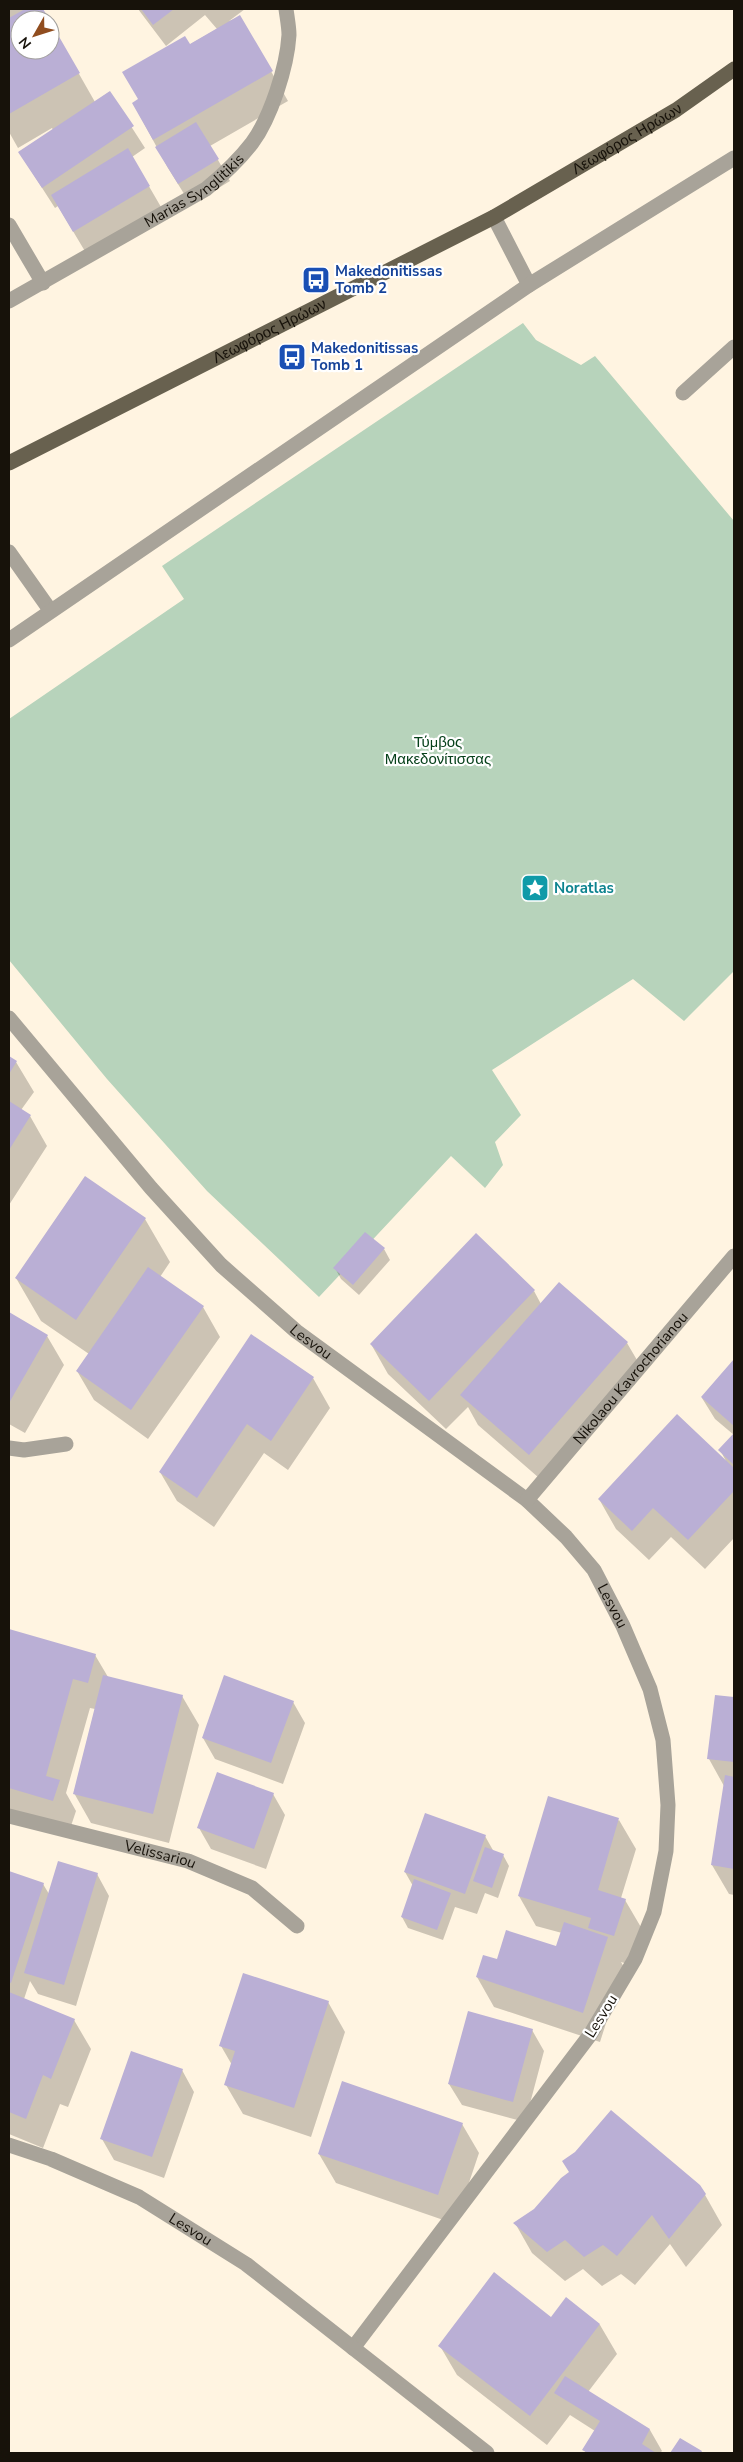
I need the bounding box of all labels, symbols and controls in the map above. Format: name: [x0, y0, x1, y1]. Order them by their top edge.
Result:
north arrow: [10, 10, 60, 60]
text: N: [15, 33, 36, 53]
street label: Λεωφόρος Ηρώων: [568, 99, 686, 179]
street label: Marias Synglitikis: [141, 149, 249, 232]
place label: Makedonitissas Tomb 2: [335, 261, 442, 298]
bus stop icon: Makedonitissas Tomb 2: [301, 265, 331, 295]
street label: Λεωφόρος Ηρώων: [209, 294, 330, 368]
place label: Makedonitissas Tomb 1: [311, 338, 418, 375]
bus stop icon: Makedonitissas Tomb 1: [277, 342, 307, 372]
park label: Τύμβος Μακεδονίτισσας: [385, 732, 491, 769]
place icon: Noratlas: [520, 873, 550, 903]
place label: Noratlas: [554, 878, 614, 898]
street label: Nikolaou Kavrochorianou: [569, 1308, 692, 1448]
street label: Lesvou: [285, 1320, 336, 1364]
street label: Lesvou: [593, 1580, 632, 1631]
street label: Velissariou: [121, 1835, 199, 1873]
street label: Lesvou: [580, 1991, 622, 2041]
street label: Lesvou: [165, 2208, 216, 2250]

